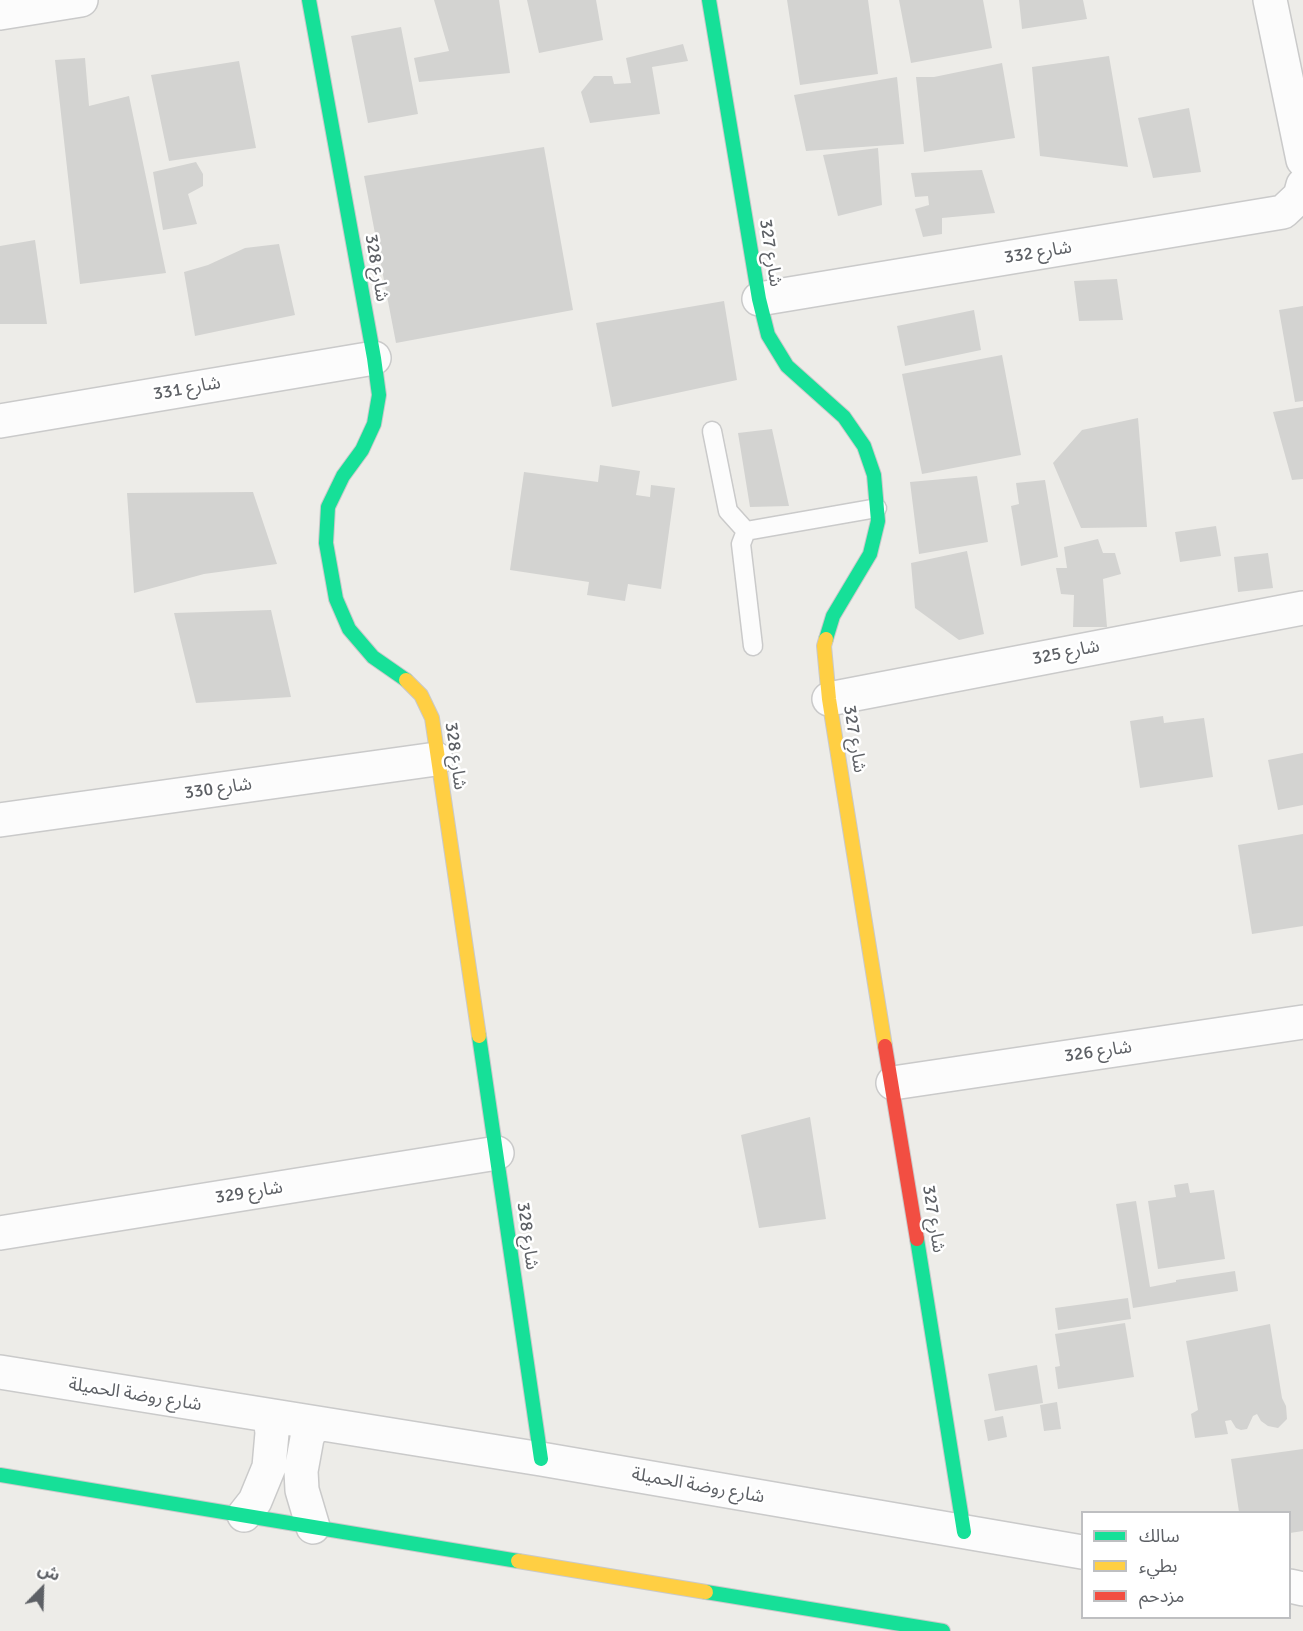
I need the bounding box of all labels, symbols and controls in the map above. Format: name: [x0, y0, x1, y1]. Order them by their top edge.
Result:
street label: شارع 327: [754, 218, 786, 288]
street label: شارع 328: [359, 233, 393, 303]
street label: شارع 332: [1003, 237, 1073, 269]
street label: شارع 331: [152, 372, 222, 406]
street label: شارع 325: [1030, 636, 1102, 670]
street label: شارع 327: [838, 704, 870, 774]
street label: شارع 328: [440, 721, 470, 791]
street label: شارع 330: [183, 774, 253, 804]
street label: شارع 326: [1063, 1037, 1133, 1067]
street label: شارع 329: [214, 1177, 284, 1209]
street label: شارع 327: [917, 1184, 949, 1254]
street label: شارع 328: [512, 1201, 542, 1271]
street label: شارع روضة الحميلة: [67, 1374, 203, 1416]
street label: شارع روضة الحميلة: [630, 1464, 766, 1508]
legend: [1081, 1511, 1291, 1619]
text: سالك: [1139, 1525, 1180, 1547]
text: بطيء: [1139, 1555, 1177, 1577]
north arrow: [12, 1559, 72, 1619]
text: ش: [35, 1559, 63, 1586]
text: مزدحم: [1139, 1585, 1184, 1607]

